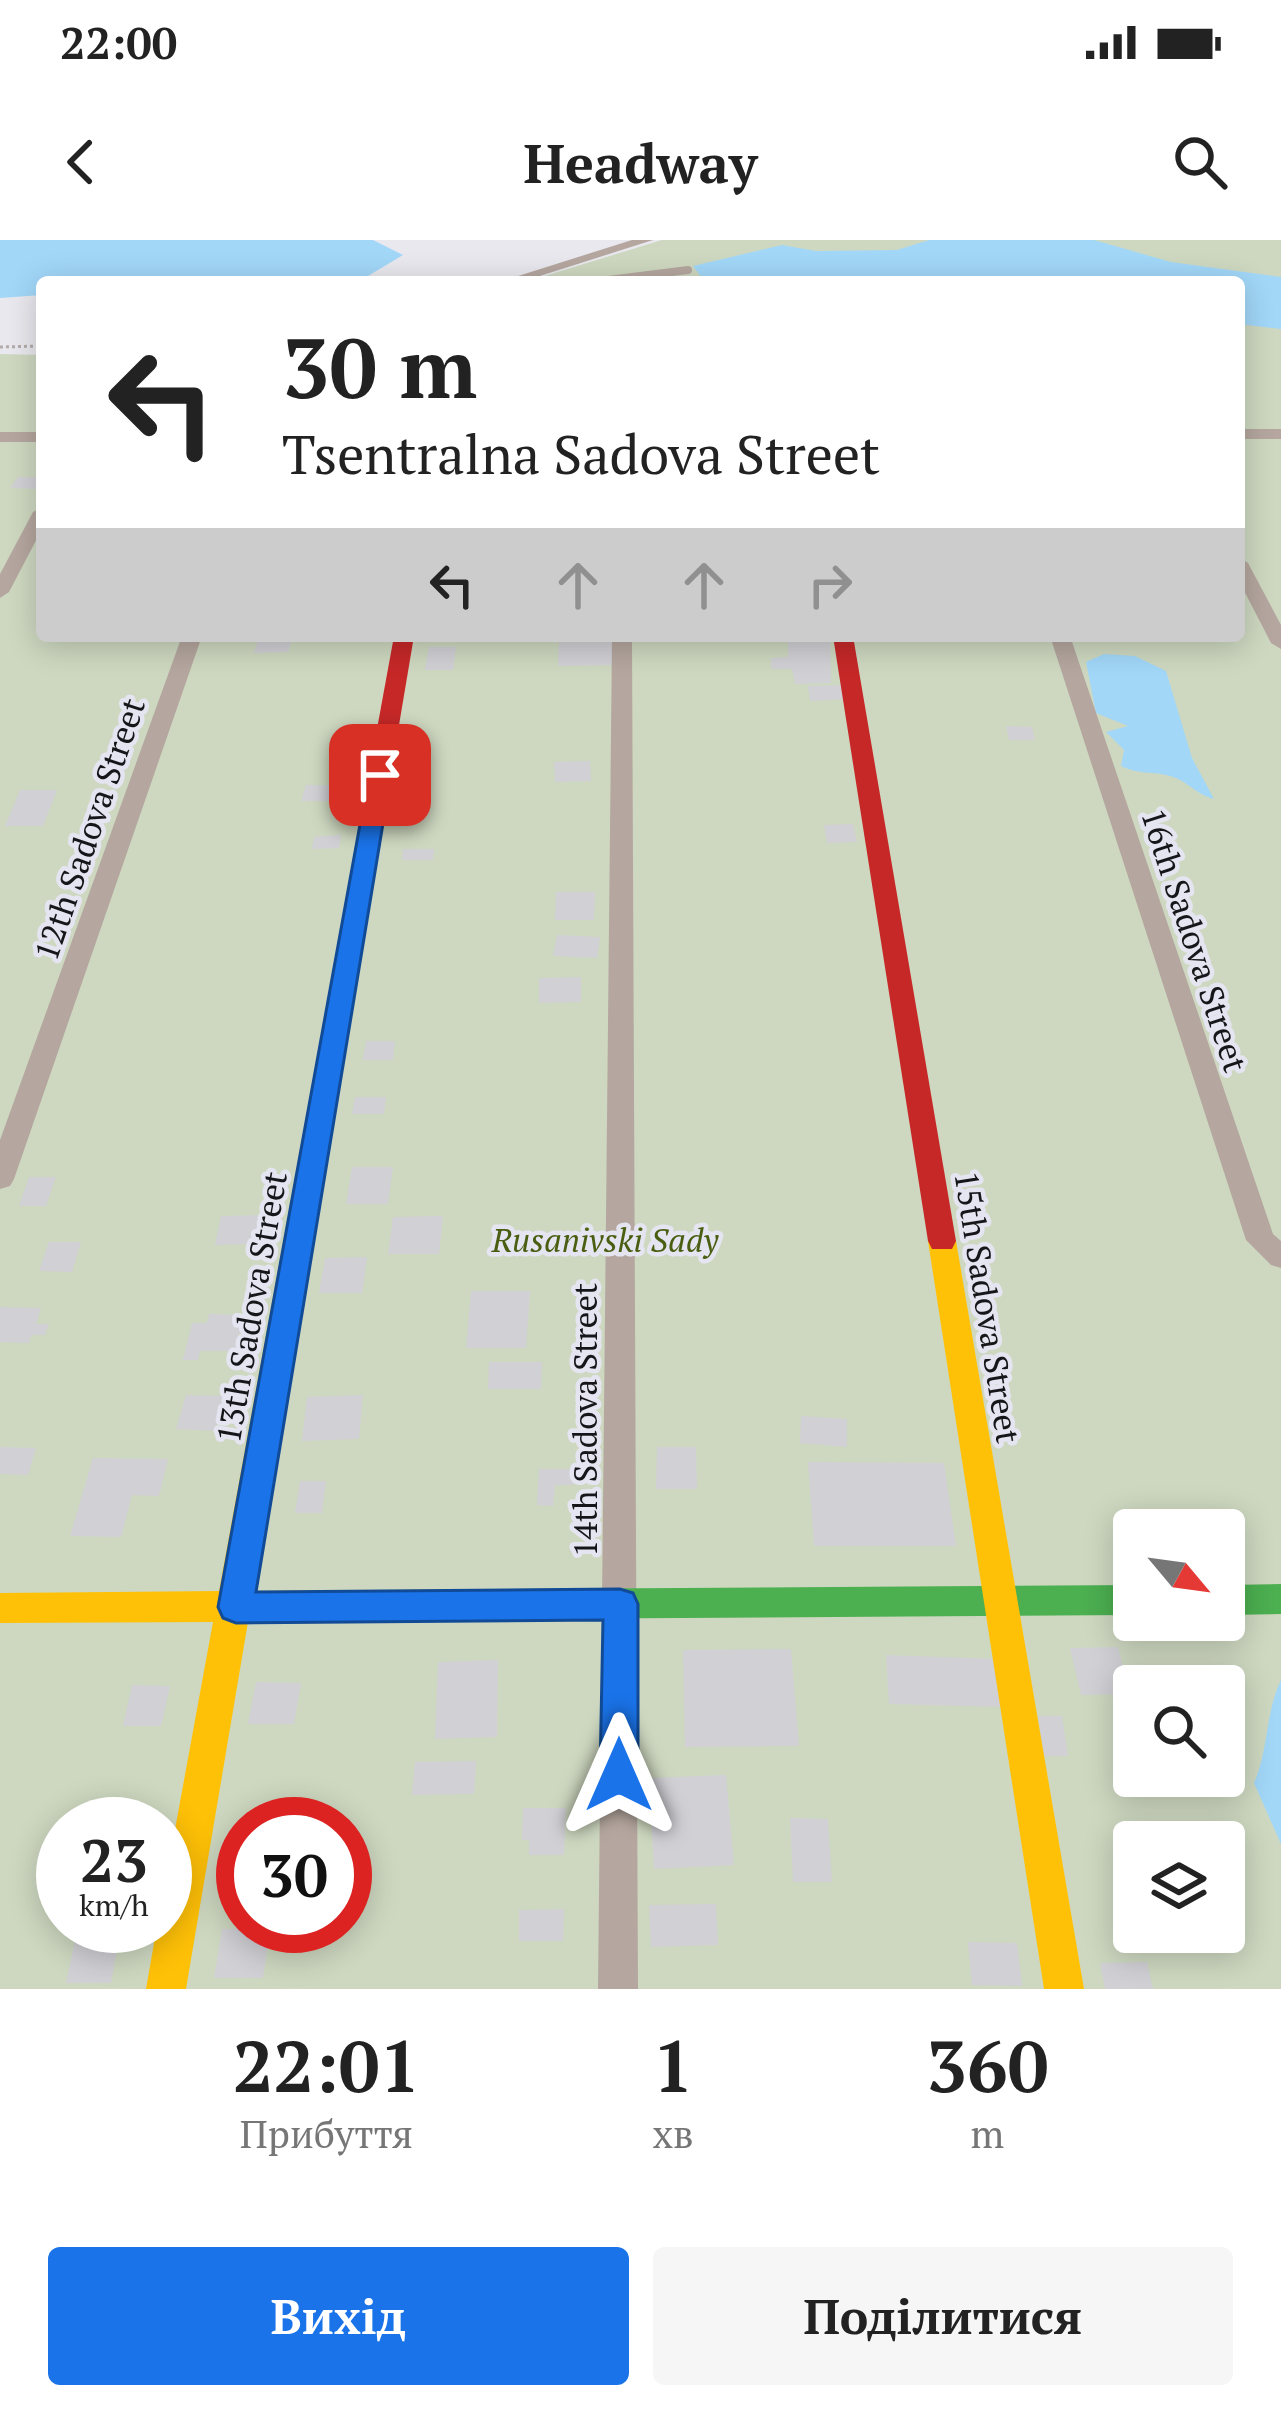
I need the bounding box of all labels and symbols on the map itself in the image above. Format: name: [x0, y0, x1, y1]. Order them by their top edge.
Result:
street label: 12th Sadova Street: [24, 692, 154, 966]
pin: [329, 724, 431, 826]
street label: 16th Sadova Street: [1132, 803, 1258, 1077]
street label: 13th Sadova Street: [206, 1168, 296, 1446]
street label: 15th Sadova Street: [945, 1168, 1031, 1446]
park label: Rusanivski Sady: [491, 1218, 719, 1261]
street label: 14th Sadova Street: [563, 1283, 606, 1557]
north arrow: [1113, 1509, 1245, 1641]
position arrow: [556, 1712, 682, 1838]
speed limit sign: 30: [216, 1797, 372, 1953]

